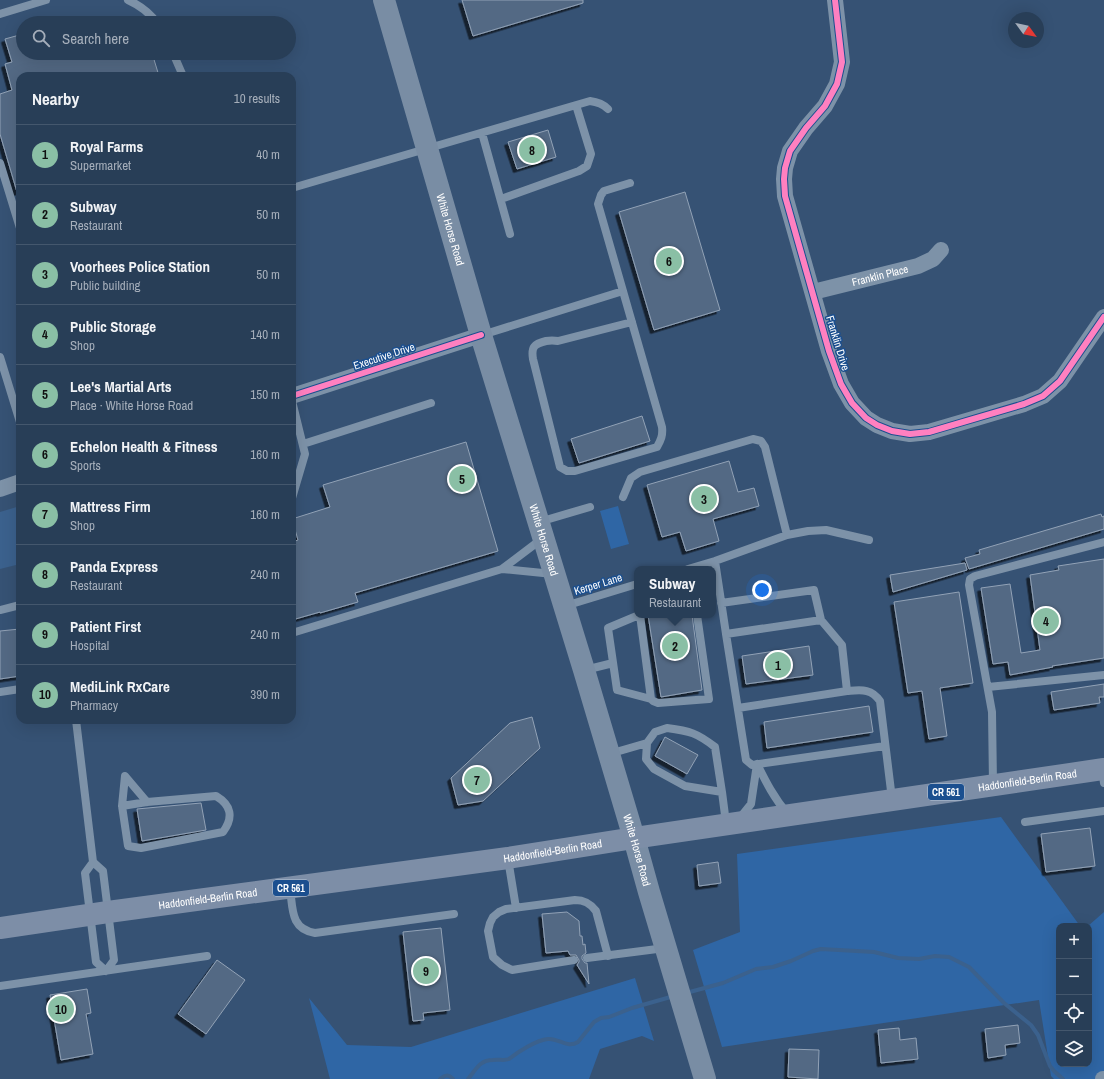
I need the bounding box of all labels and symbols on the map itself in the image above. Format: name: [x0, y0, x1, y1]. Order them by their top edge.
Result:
north arrow: [1008, 12, 1044, 48]
pin: 8: [519, 135, 545, 165]
street label: White Horse Road: [433, 192, 468, 267]
pin: 6: [656, 246, 682, 276]
street label: Franklin Place: [850, 262, 910, 289]
street label: Franklin Drive: [823, 314, 853, 372]
street label: Executive Drive: [352, 340, 416, 372]
pin: 5: [449, 464, 475, 494]
pin: 3: [691, 484, 717, 514]
street label: White Horse Road: [526, 502, 562, 577]
street label: Kerper Lane: [572, 570, 624, 598]
your location: [752, 580, 772, 600]
pin: 4: [1033, 606, 1059, 636]
pin: 2: [662, 631, 688, 661]
pin: 1: [765, 650, 791, 680]
pin: 7: [464, 765, 490, 795]
street label: Haddonfield-Berlin Road: [977, 766, 1078, 794]
road number: CR 561: [928, 784, 964, 800]
street label: White Horse Road: [620, 812, 654, 888]
street label: Haddonfield-Berlin Road: [503, 836, 603, 866]
road number: CR 561: [273, 880, 309, 896]
street label: Haddonfield-Berlin Road: [158, 885, 258, 912]
pin: 9: [413, 956, 439, 986]
pin: 10: [48, 994, 74, 1024]

